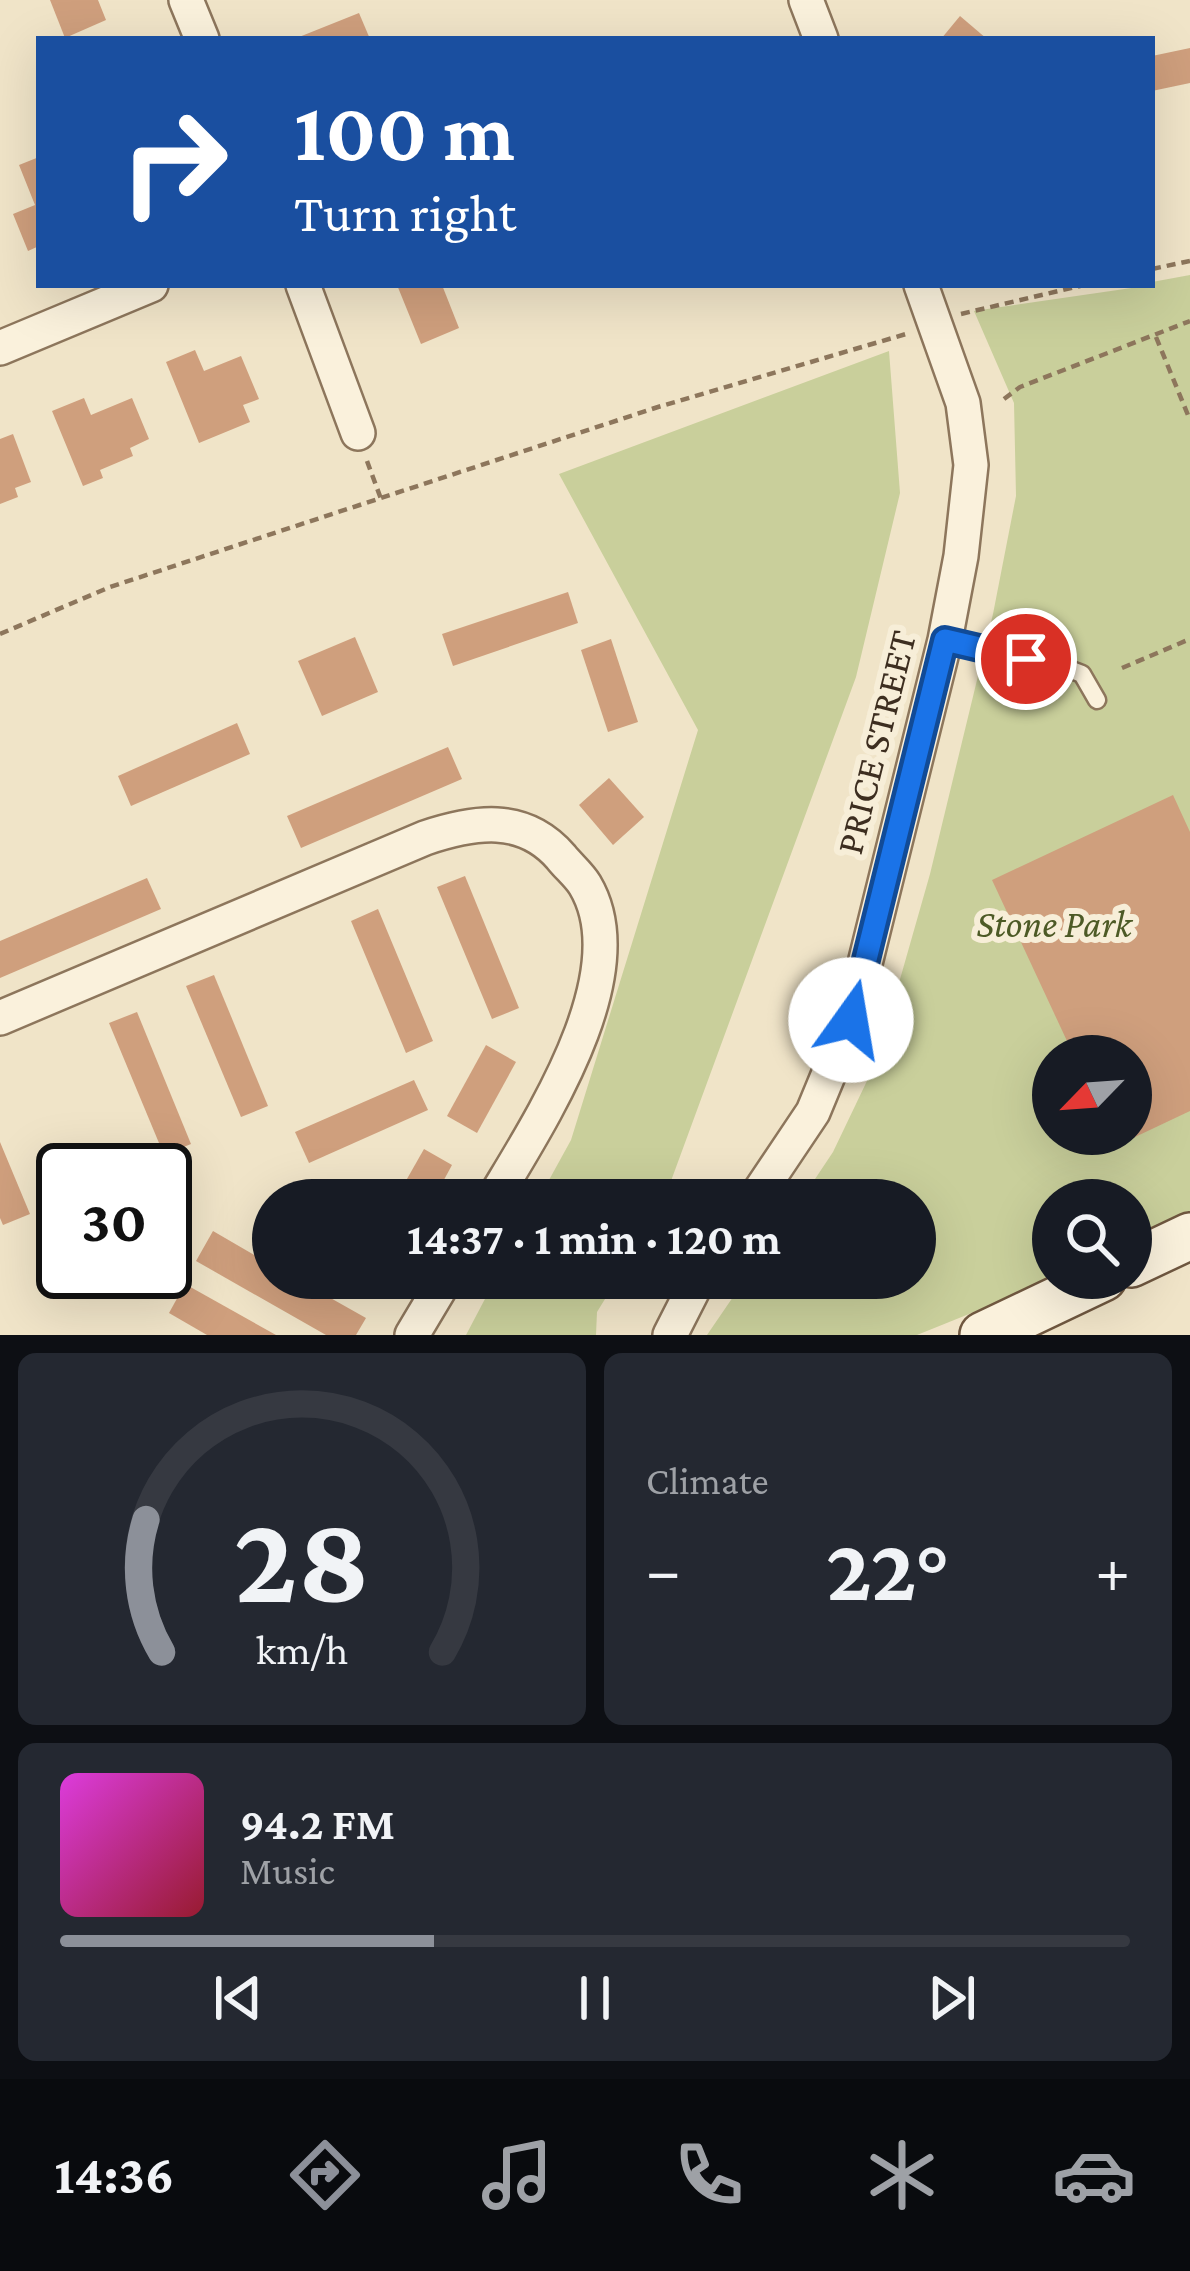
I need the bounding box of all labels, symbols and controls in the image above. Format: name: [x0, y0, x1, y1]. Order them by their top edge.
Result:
icon: right: [96, 84, 252, 240]
text: 100 m: [294, 85, 515, 178]
text: Turn right: [294, 183, 516, 243]
pin: [975, 608, 1077, 710]
street label: PRICE STREET: [827, 626, 924, 858]
icon: arrive: [993, 626, 1059, 692]
park label: Stone Park: [976, 902, 1134, 945]
position arrow: [788, 957, 914, 1083]
north arrow: [1032, 1035, 1152, 1155]
map controls: [1032, 1035, 1152, 1299]
speed limit sign: 30: [36, 1143, 192, 1299]
button: search: [1032, 1179, 1152, 1299]
text: 14:37 · 1 min · 120 m: [407, 1214, 781, 1264]
text: Climate: [646, 1459, 769, 1502]
text: 28: [234, 1489, 370, 1628]
text: 22°: [826, 1519, 950, 1619]
text: −: [646, 1533, 681, 1606]
text: +: [1095, 1533, 1130, 1606]
text: km/h: [256, 1626, 348, 1673]
text: 94.2 FM: [240, 1799, 395, 1849]
text: Music: [240, 1849, 335, 1892]
icon: previous: [205, 1965, 271, 2031]
icon: pause: [562, 1965, 628, 2031]
icon: next: [919, 1965, 985, 2031]
icon: directions: [283, 2133, 367, 2217]
icon: music: [475, 2133, 559, 2217]
icon: phone: [667, 2133, 751, 2217]
icon: climate: [860, 2133, 944, 2217]
icon: car: [1052, 2133, 1136, 2217]
text: 14:36: [54, 2145, 174, 2205]

